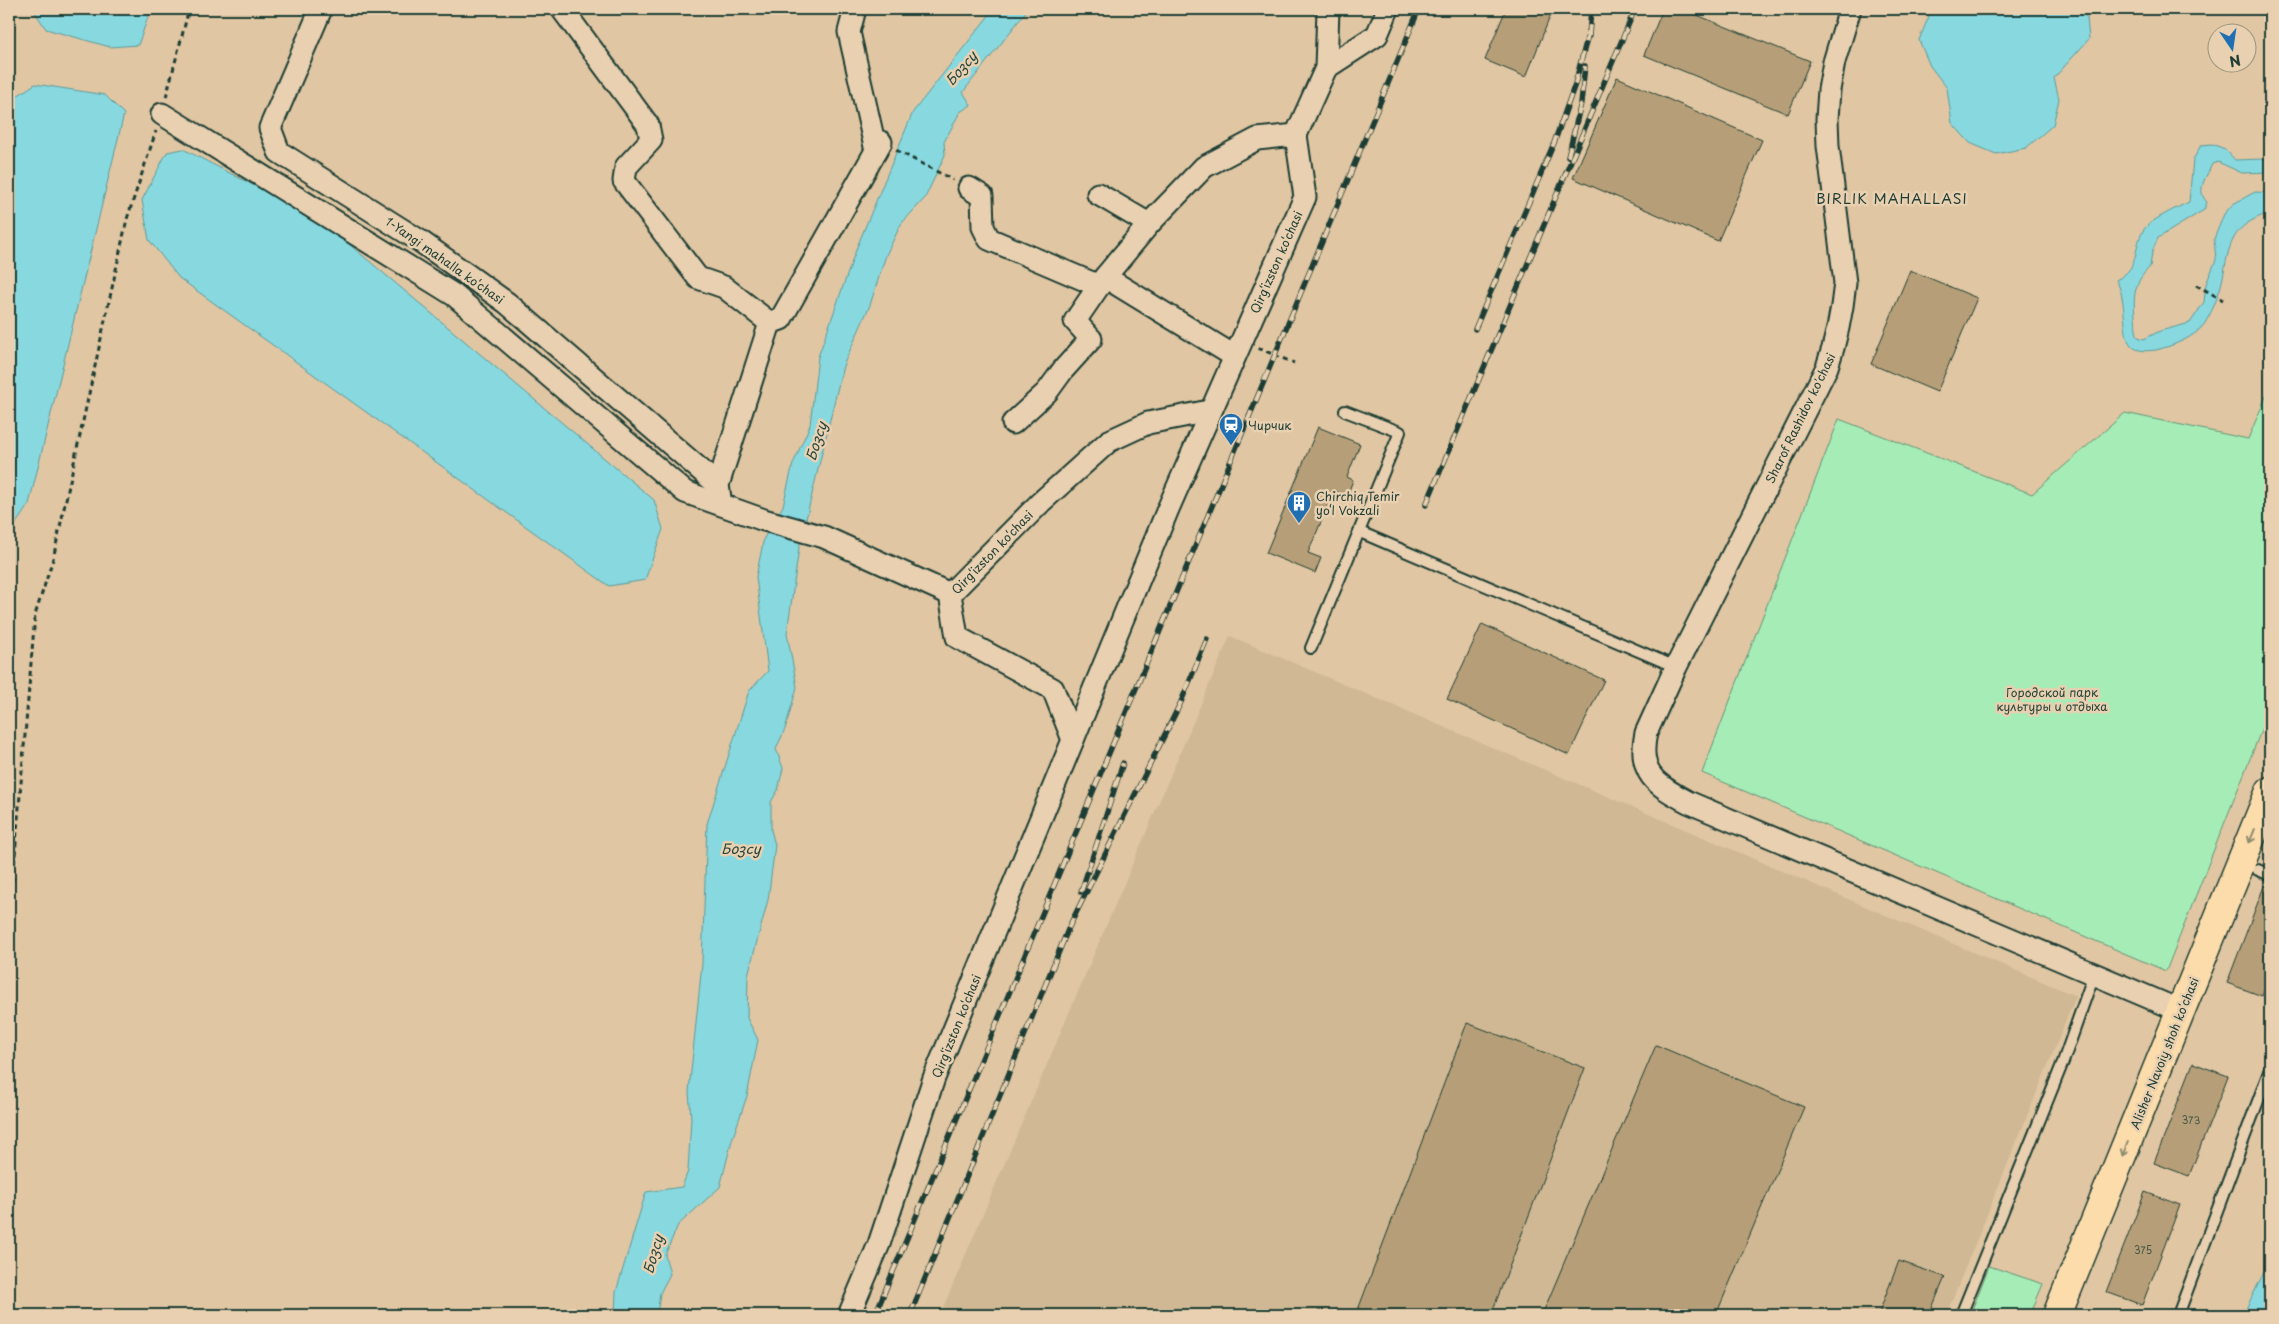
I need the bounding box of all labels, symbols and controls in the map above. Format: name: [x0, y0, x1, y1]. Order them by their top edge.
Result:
north arrow: [2206, 22, 2256, 72]
water label: Бозсу: [940, 46, 982, 90]
text: N: [2227, 50, 2243, 73]
district label: BIRLIK MAHALLASI: [1816, 188, 1968, 209]
street label: Qirg‘izston ko‘chasi: [1245, 208, 1307, 316]
street label: 1-Yangi mahalla ko‘chasi: [382, 212, 508, 308]
street label: Sharof Rashidov ko'chasi: [1761, 350, 1839, 486]
station icon: Чирчик: [1218, 412, 1244, 446]
place label: Чирчик: [1248, 416, 1292, 434]
water label: Бозсу: [800, 418, 832, 463]
place label: Chirchiq Temir yo‘l Vokzali: [1316, 487, 1400, 519]
building icon: Chirchiq Temir yo‘l Vokzali: [1286, 490, 1312, 524]
street label: Qirg‘izston ko‘chasi: [947, 506, 1037, 598]
park label: Городской парк культуры и отдыха: [1996, 683, 2108, 715]
one-way arrow: [2247, 828, 2256, 843]
water label: Бозсу: [721, 838, 762, 859]
street label: Qirg‘izston ko‘chasi: [927, 972, 985, 1080]
street label: Alisher Navoiy shoh koʻchasi: [2125, 974, 2203, 1132]
house number: 373: [2182, 1112, 2200, 1127]
one-way arrow: [2120, 1141, 2129, 1156]
water label: Бозсу: [637, 1231, 669, 1276]
house number: 375: [2134, 1242, 2152, 1257]

